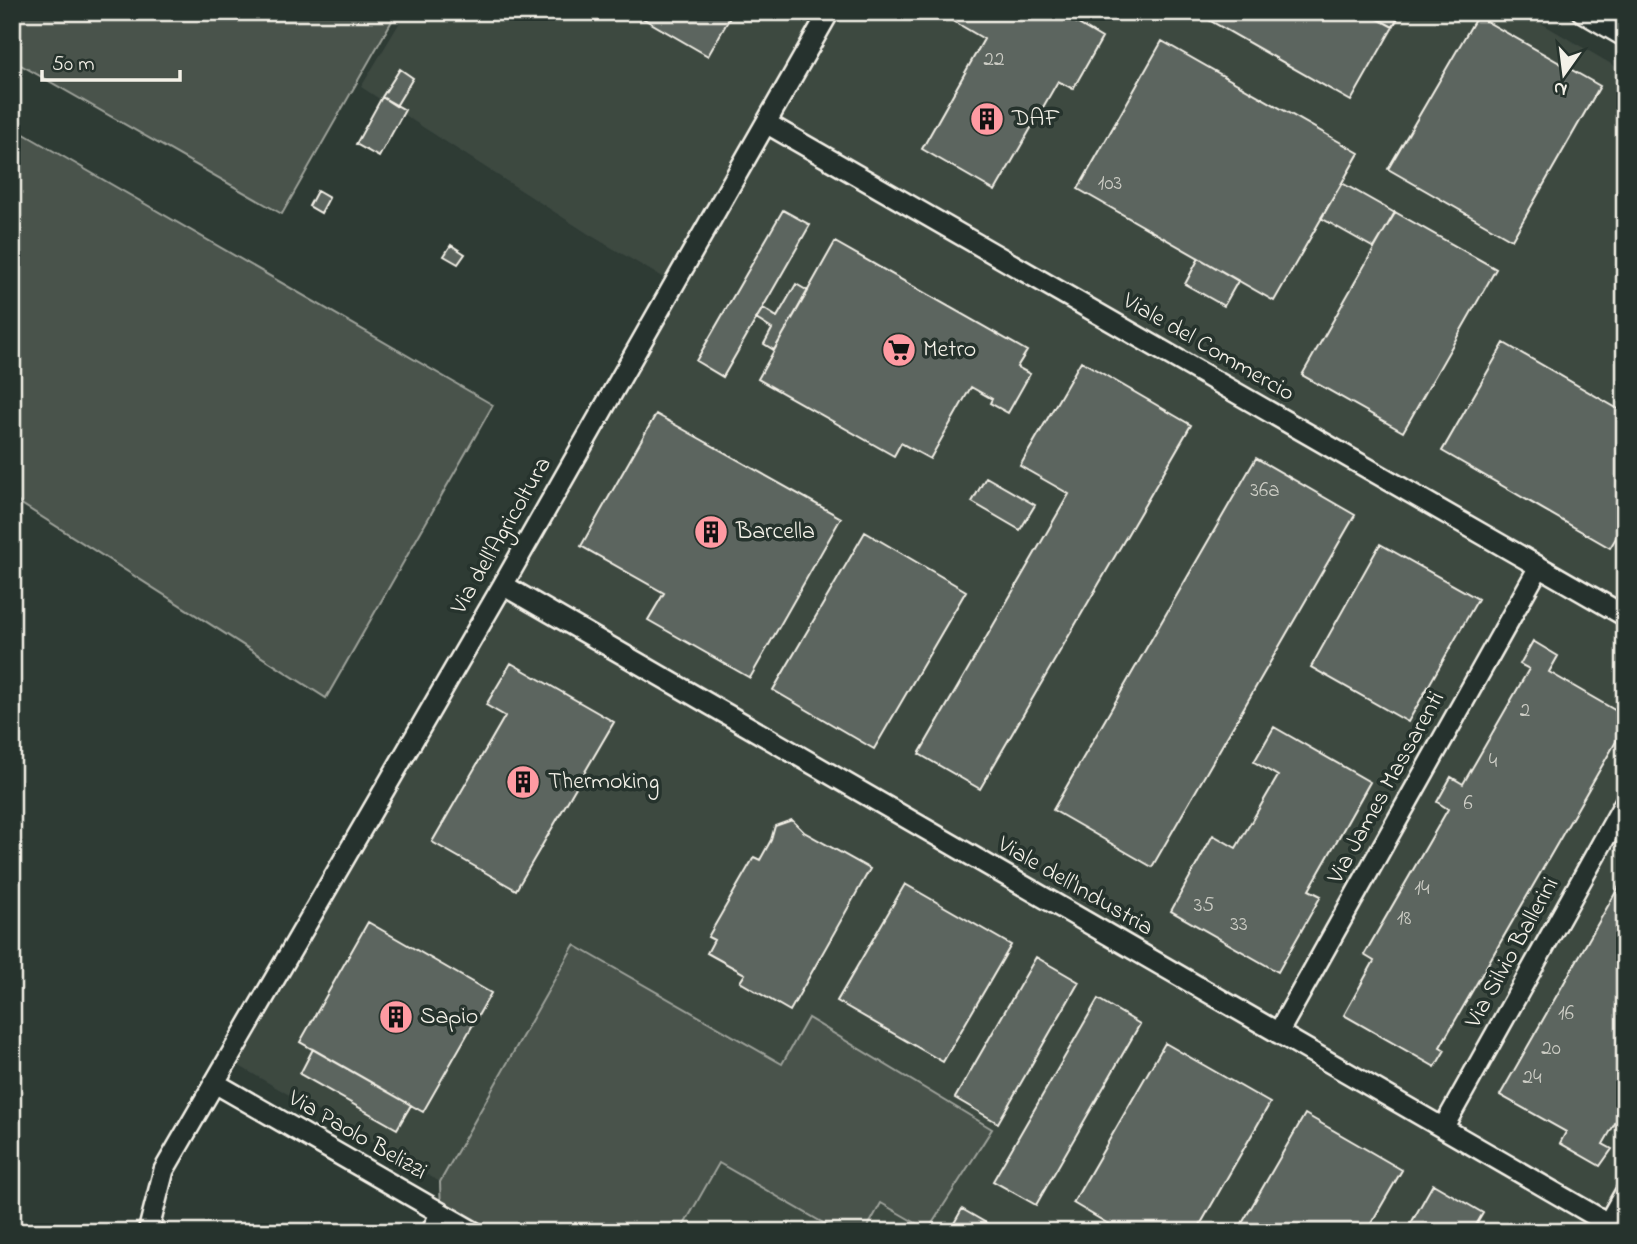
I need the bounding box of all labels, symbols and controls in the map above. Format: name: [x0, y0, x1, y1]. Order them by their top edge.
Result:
scale bar: [42, 38, 180, 82]
north arrow: [1528, 38, 1598, 108]
house number: 22: [984, 45, 1004, 75]
text: 50 m: [52, 50, 95, 80]
text: N: [1551, 73, 1570, 103]
building icon: DAF: [968, 100, 1006, 138]
place label: DAF: [1011, 102, 1060, 137]
house number: 103: [1098, 169, 1122, 199]
street label: Viale del Commercio: [1115, 284, 1300, 411]
supermarket icon: Metro: [880, 331, 918, 369]
place label: Metro: [923, 333, 976, 368]
street label: Via dell'Agricoltura: [442, 451, 561, 622]
house number: 36a: [1250, 476, 1280, 506]
building icon: Barcella: [692, 513, 730, 551]
place label: Barcella: [735, 515, 815, 550]
street label: Via James Massarenti: [1319, 685, 1455, 892]
house number: 2: [1520, 696, 1530, 726]
house number: 4: [1489, 747, 1498, 777]
building icon: Thermoking: [504, 763, 542, 801]
place label: Thermoking: [548, 765, 659, 800]
house number: 6: [1463, 789, 1473, 819]
street label: Viale dell'Industria: [990, 828, 1160, 946]
street label: Via Silvio Ballerini: [1457, 871, 1569, 1036]
house number: 14: [1414, 874, 1430, 904]
house number: 35: [1194, 891, 1214, 921]
house number: 18: [1397, 904, 1411, 934]
house number: 33: [1230, 910, 1248, 940]
building icon: Sapio: [377, 998, 415, 1036]
house number: 16: [1558, 999, 1574, 1029]
place label: Sapio: [420, 1000, 478, 1035]
house number: 20: [1541, 1034, 1561, 1064]
house number: 24: [1522, 1063, 1542, 1093]
street label: Via Paolo Belizzi: [280, 1082, 433, 1190]

